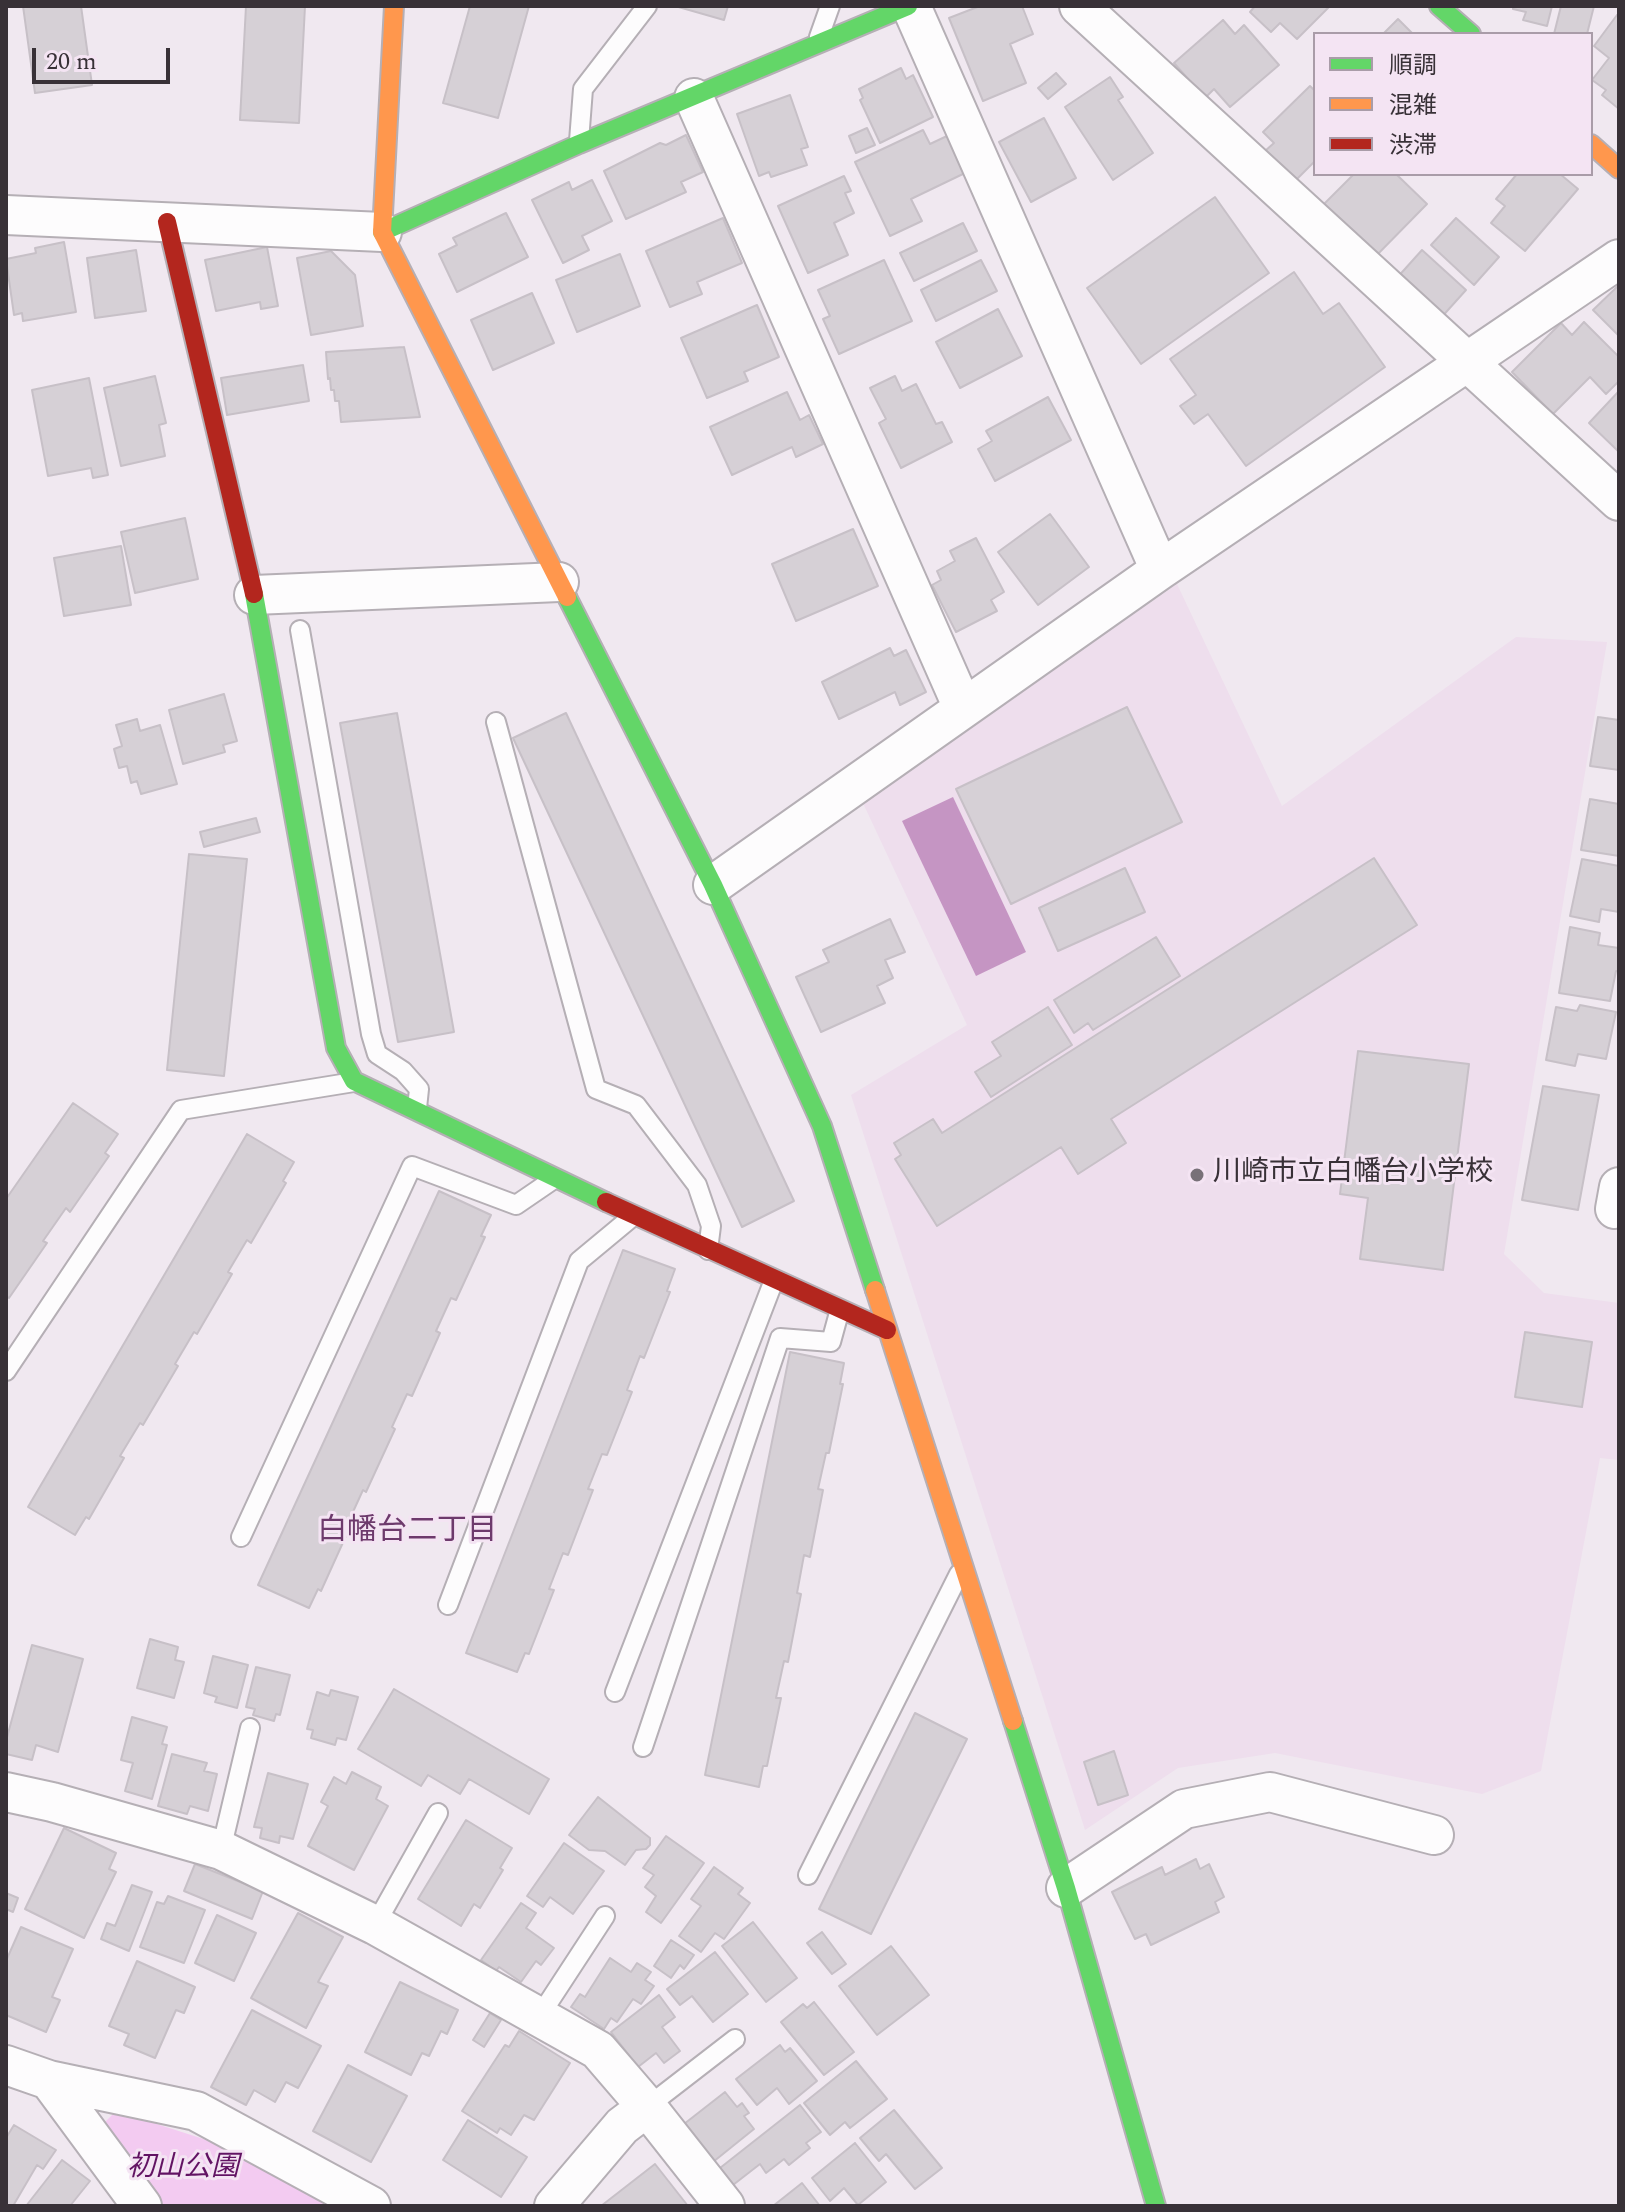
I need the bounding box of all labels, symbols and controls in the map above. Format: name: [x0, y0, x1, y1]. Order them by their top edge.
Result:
scale bar: [36, 32, 174, 82]
legend: [1313, 32, 1593, 176]
text: 20 m: [46, 44, 97, 80]
text: 順調: [1389, 48, 1437, 84]
text: 混雑: [1389, 88, 1437, 124]
text: 渋滞: [1389, 128, 1437, 164]
place label: 川崎市立白幡台小学校: [1213, 1158, 1493, 1192]
marker: 川崎市立白幡台小学校: [1188, 1166, 1206, 1184]
district label: 白幡台二丁目: [317, 1515, 497, 1551]
park label: 初山公園: [127, 2153, 239, 2187]

